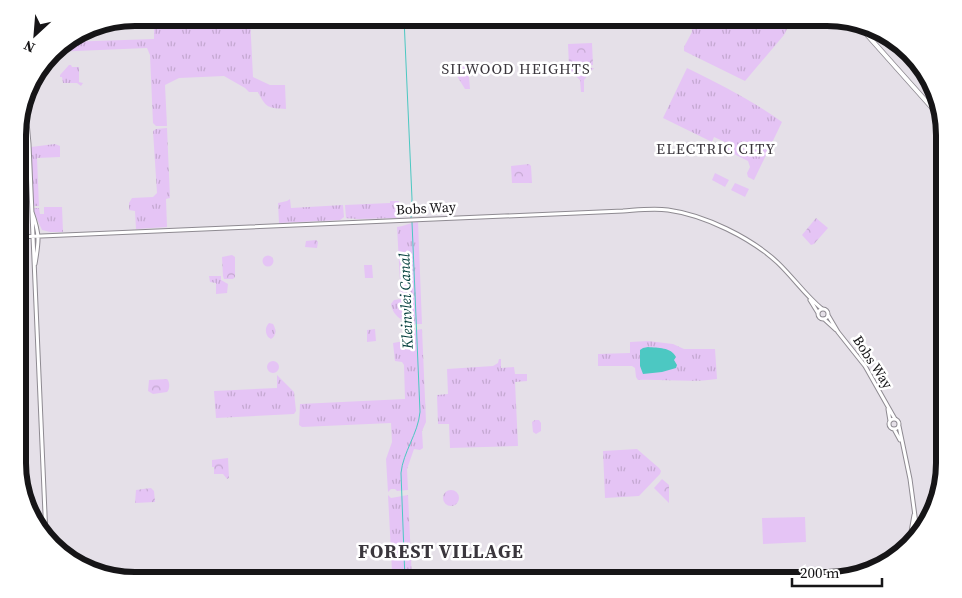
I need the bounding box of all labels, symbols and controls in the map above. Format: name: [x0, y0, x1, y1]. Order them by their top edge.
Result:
north arrow: [10, 10, 60, 60]
text: N: [20, 35, 38, 58]
district label: SILWOOD HEIGHTS: [441, 58, 591, 79]
district label: ELECTRIC CITY: [656, 138, 776, 159]
street label: Bobs Way: [396, 196, 457, 220]
water label: Kleinvlei Canal: [393, 252, 418, 350]
street label: Bobs Way: [848, 331, 898, 393]
district label: FOREST VILLAGE: [358, 538, 524, 564]
scale bar: [792, 556, 882, 588]
text: 200 m: [800, 562, 840, 583]

